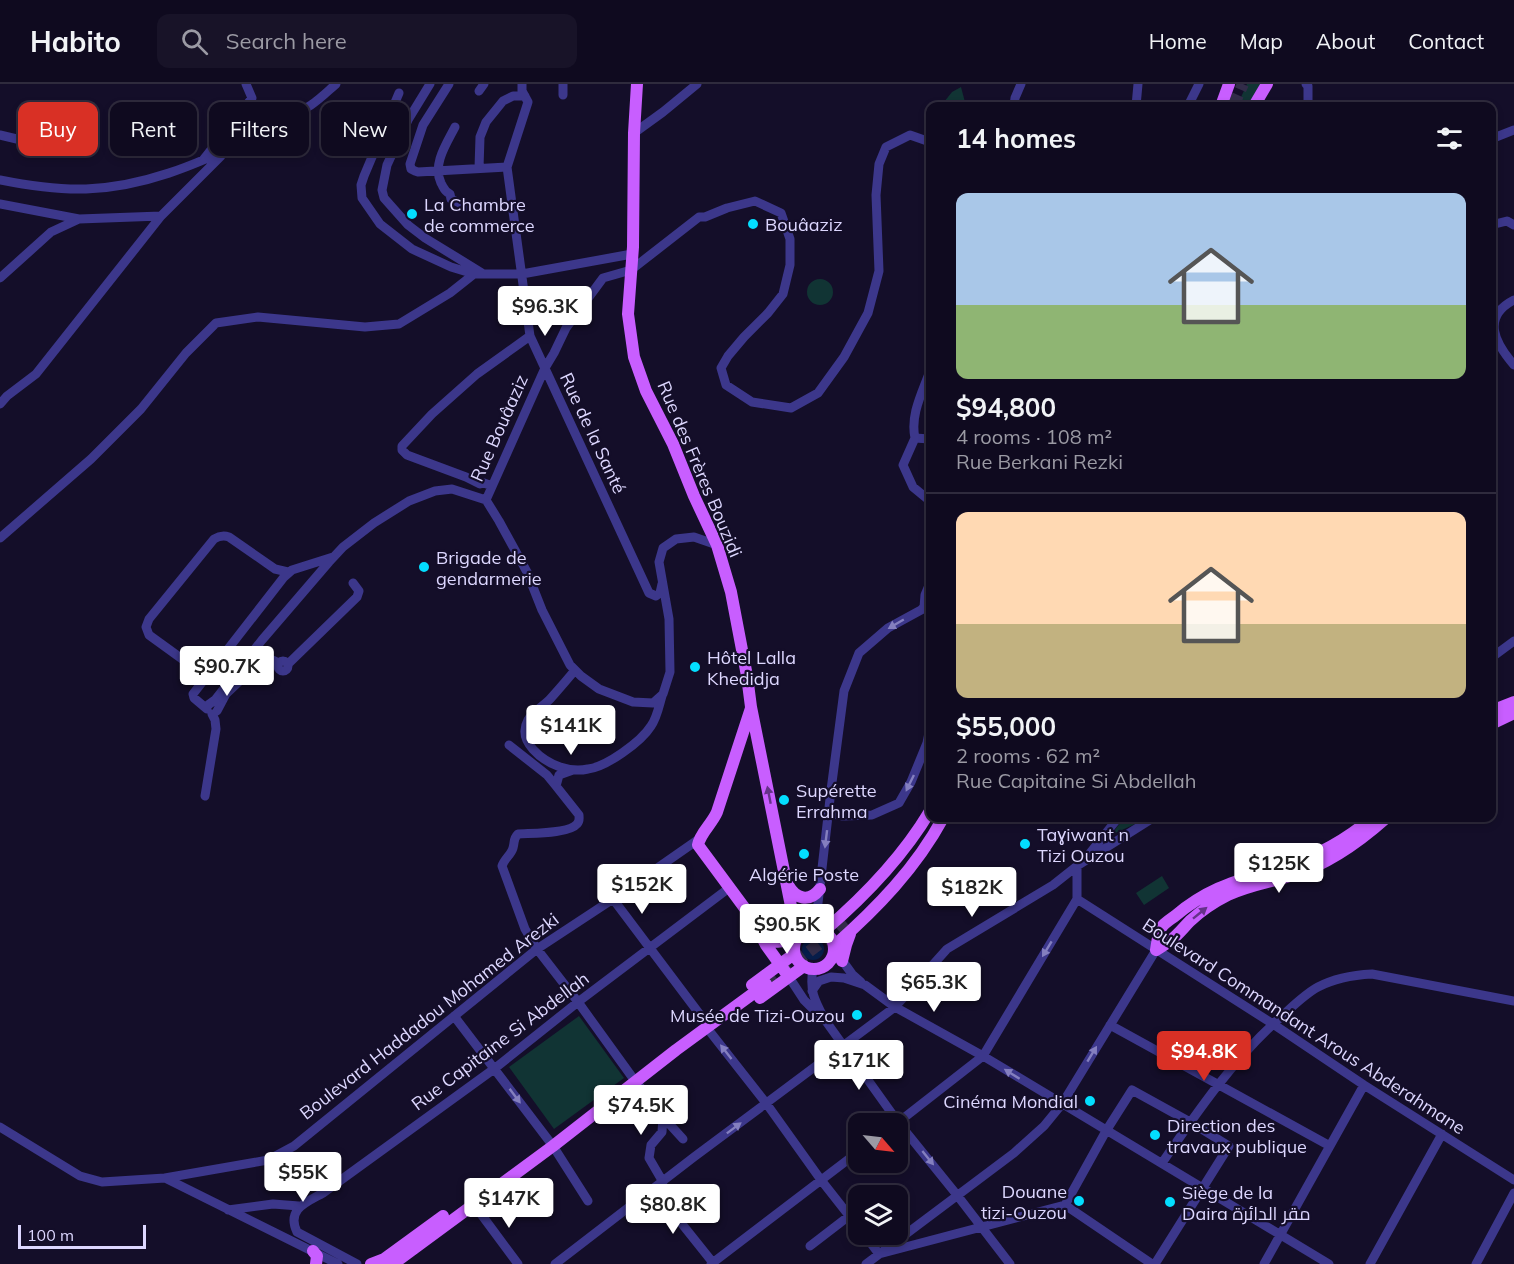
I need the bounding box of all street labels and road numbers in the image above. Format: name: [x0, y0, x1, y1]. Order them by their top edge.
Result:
street label: Rue de la Santé: [555, 369, 631, 497]
street label: Rue Bouâaziz: [465, 371, 533, 485]
street label: Rue des Frères Bouzidi: [652, 377, 748, 561]
street label: Boulevard Haddadou Mohamed Arezki: [295, 908, 563, 1124]
street label: Boulevard Commandant Arous Abderahmane: [1138, 913, 1470, 1139]
street label: Rue Capitaine Si Abdellah: [407, 967, 593, 1115]

